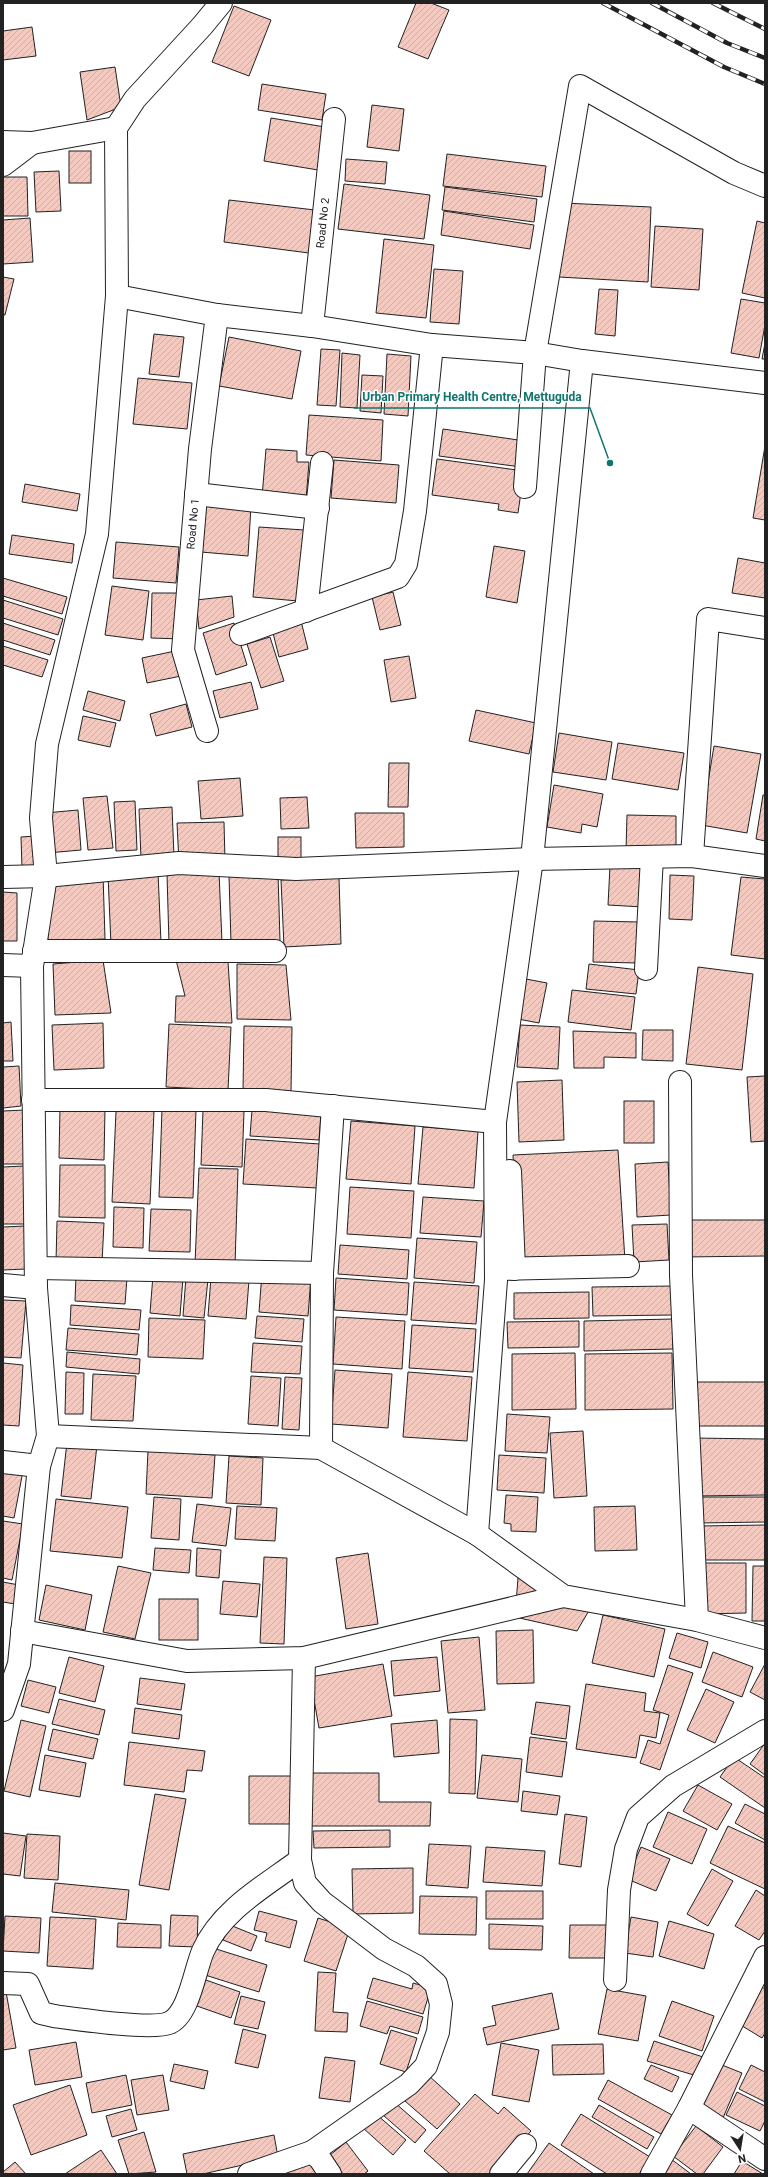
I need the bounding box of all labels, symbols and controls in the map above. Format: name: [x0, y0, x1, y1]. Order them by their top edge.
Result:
street label: Road No 2: [314, 197, 332, 249]
callout: Urban Primary Health Centre, Mettuguda: [354, 384, 590, 408]
text: Urban Primary Health Centre, Mettuguda: [362, 390, 582, 404]
street label: Road No 1: [184, 498, 202, 550]
north arrow: [720, 2129, 760, 2169]
text: N: [737, 2151, 747, 2166]

